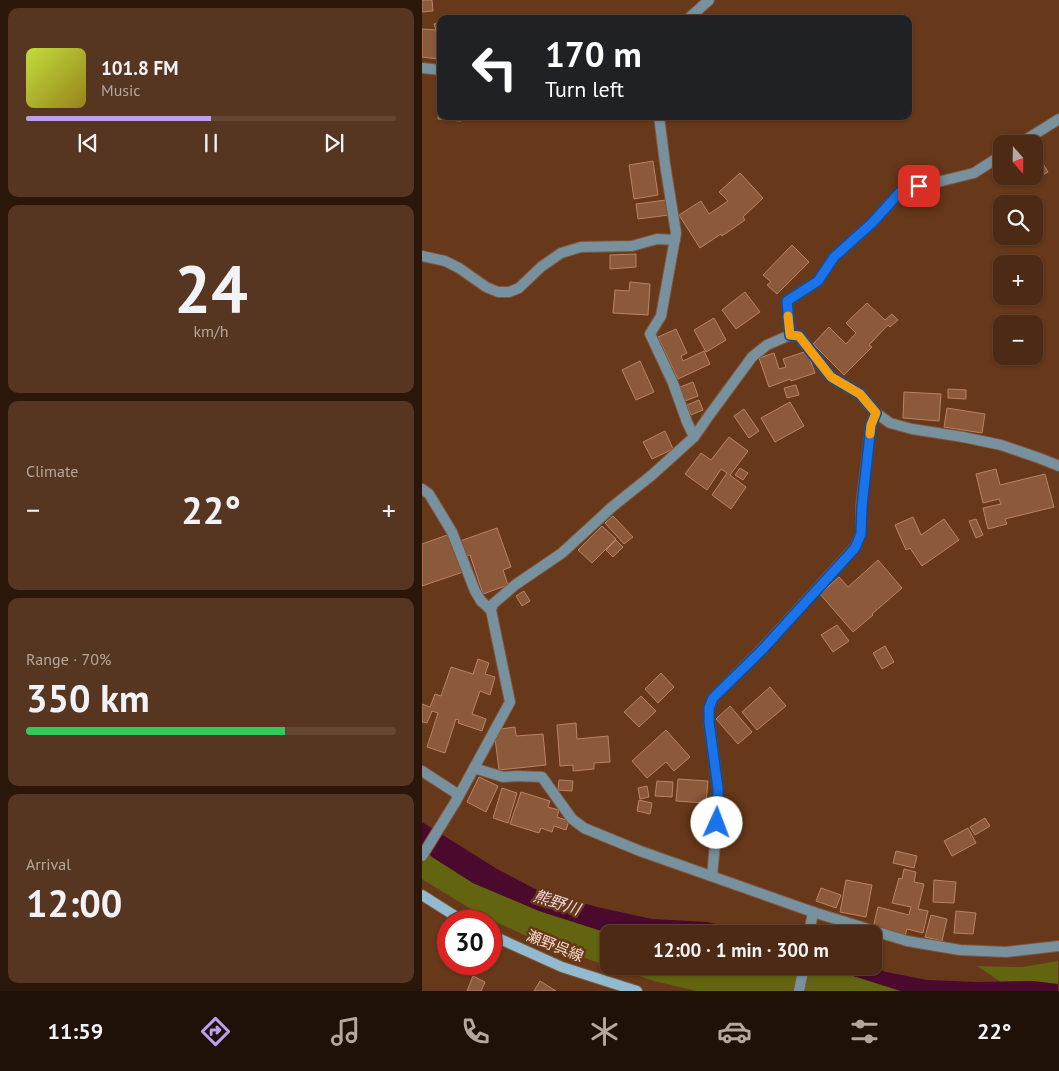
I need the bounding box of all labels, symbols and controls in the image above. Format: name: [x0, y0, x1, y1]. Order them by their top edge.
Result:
text: 170 m: [545, 31, 642, 77]
icon: left: [462, 35, 527, 100]
text: 101.8 FM: [101, 56, 178, 80]
text: Turn left: [545, 75, 624, 103]
text: Music: [101, 80, 141, 100]
icon: previous: [74, 129, 102, 157]
icon: pause: [197, 129, 225, 157]
icon: next: [320, 129, 348, 157]
north arrow: [993, 135, 1043, 185]
map controls: [993, 135, 1043, 365]
pin: [898, 165, 940, 207]
icon: arrive: [905, 172, 933, 200]
button: search: [993, 195, 1043, 245]
text: 24: [174, 246, 248, 330]
button: +: [993, 255, 1043, 305]
button: −: [993, 315, 1043, 365]
text: km/h: [193, 321, 229, 341]
text: Climate: [26, 461, 78, 481]
text: 22°: [181, 485, 241, 534]
text: −: [26, 491, 40, 528]
text: +: [382, 491, 396, 528]
text: Range · 70%: [26, 649, 111, 669]
text: 350 km: [26, 673, 150, 722]
position arrow: [690, 796, 742, 848]
text: Arrival: [26, 854, 71, 874]
text: 12:00: [26, 878, 122, 927]
water label: 熊野川: [531, 885, 585, 920]
speed limit sign: 30: [437, 910, 502, 975]
street label: 瀬野呉線: [524, 925, 587, 966]
text: 12:00 · 1 min · 300 m: [653, 938, 829, 962]
icon: directions: [198, 1014, 233, 1049]
icon: music: [328, 1014, 363, 1049]
icon: phone: [458, 1014, 493, 1049]
icon: climate: [587, 1014, 622, 1049]
icon: car: [717, 1014, 752, 1049]
icon: filters: [847, 1014, 882, 1049]
text: 11:59: [47, 1017, 103, 1045]
text: 22°: [977, 1017, 1011, 1045]

